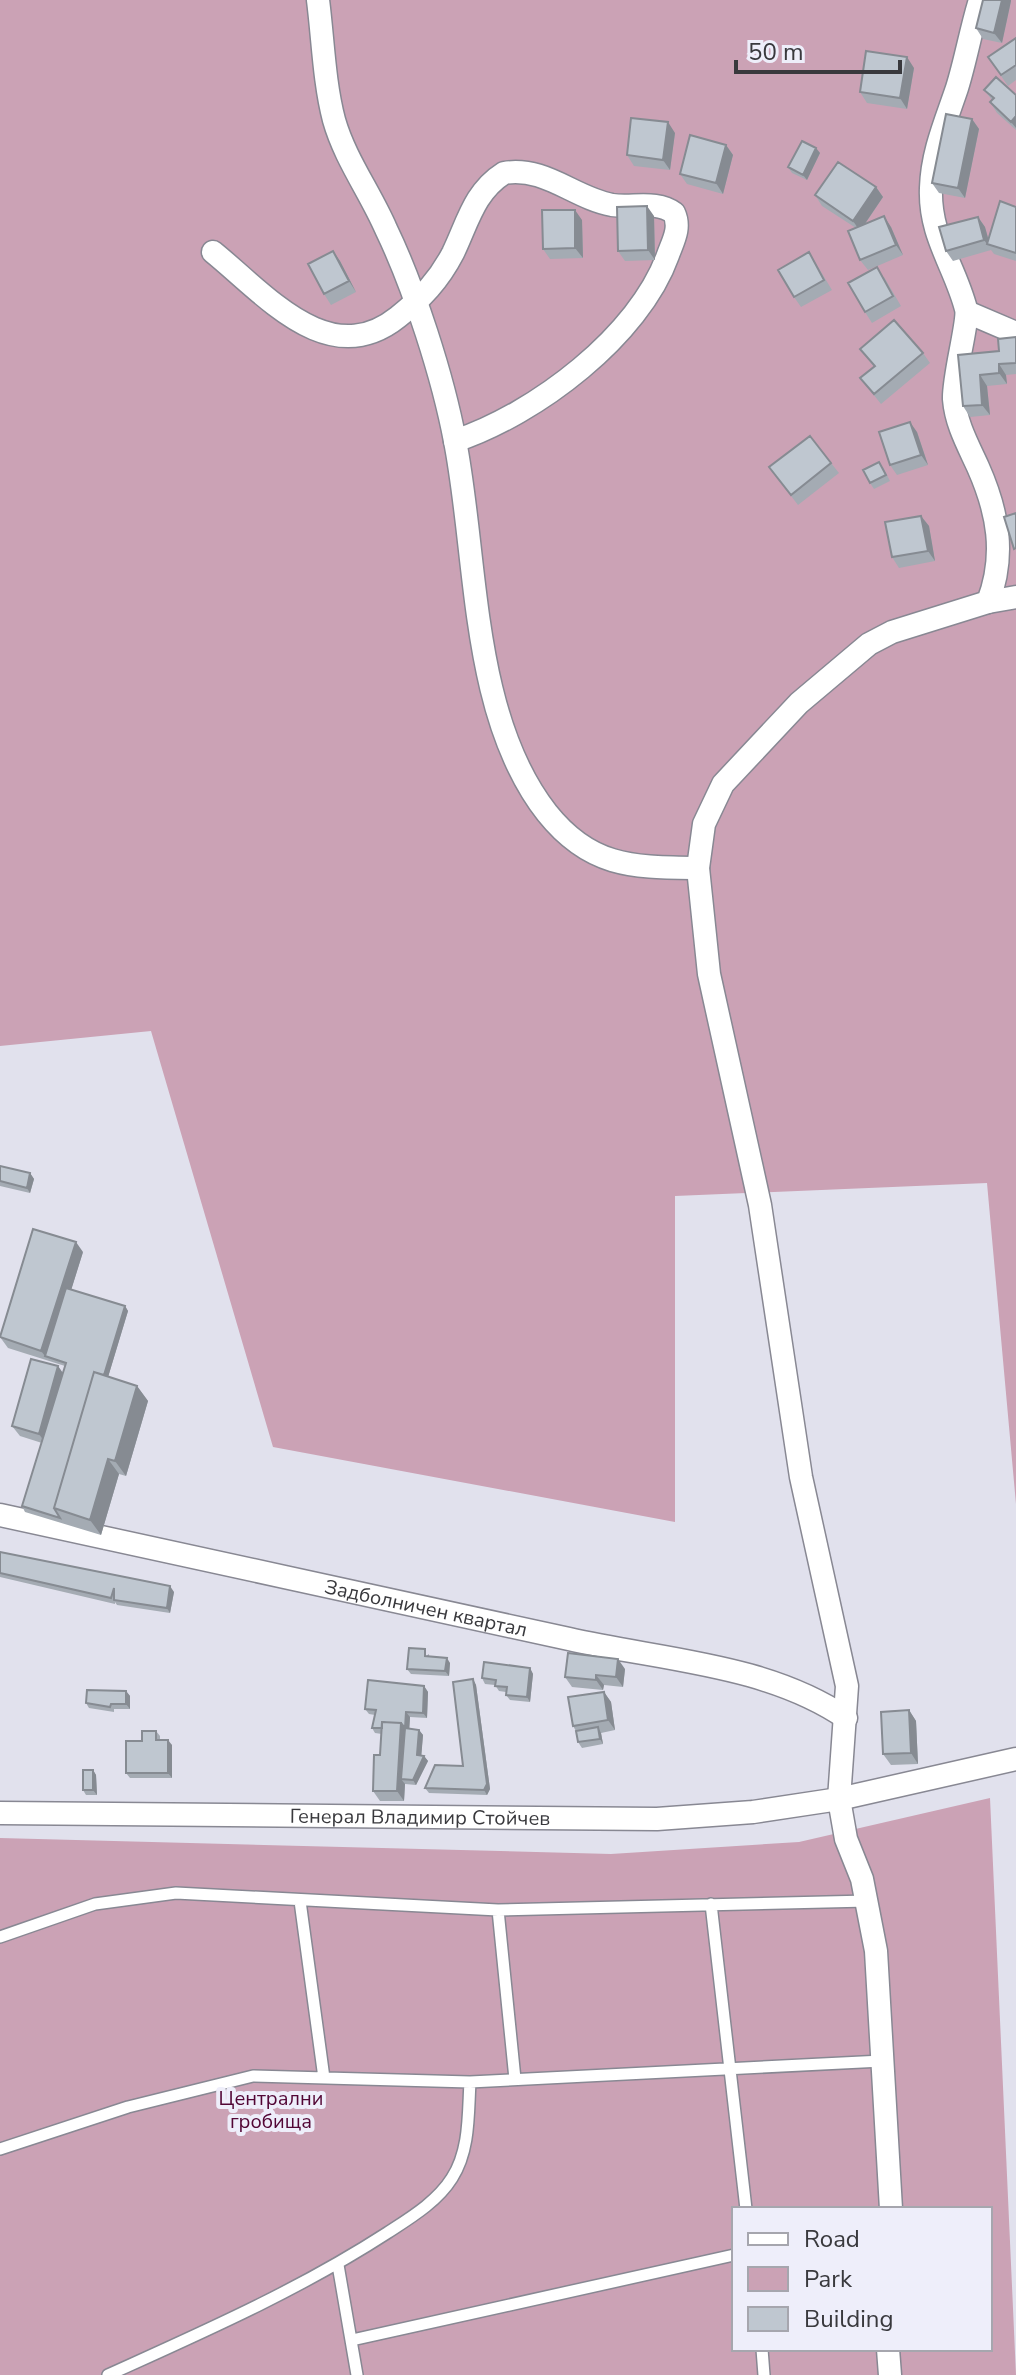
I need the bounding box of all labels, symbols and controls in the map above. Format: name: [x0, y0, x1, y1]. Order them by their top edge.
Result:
scale bar: [736, 24, 900, 74]
text: 50 m: [748, 36, 804, 68]
street label: Задболничен квартал: [322, 1573, 530, 1643]
street label: Генерал Владимир Стойчев: [290, 1802, 550, 1832]
park label: Централни гробища: [219, 2085, 323, 2135]
legend: [732, 2207, 992, 2351]
text: Road: [804, 2223, 860, 2255]
text: Park: [804, 2263, 853, 2295]
text: Building: [804, 2303, 894, 2335]

